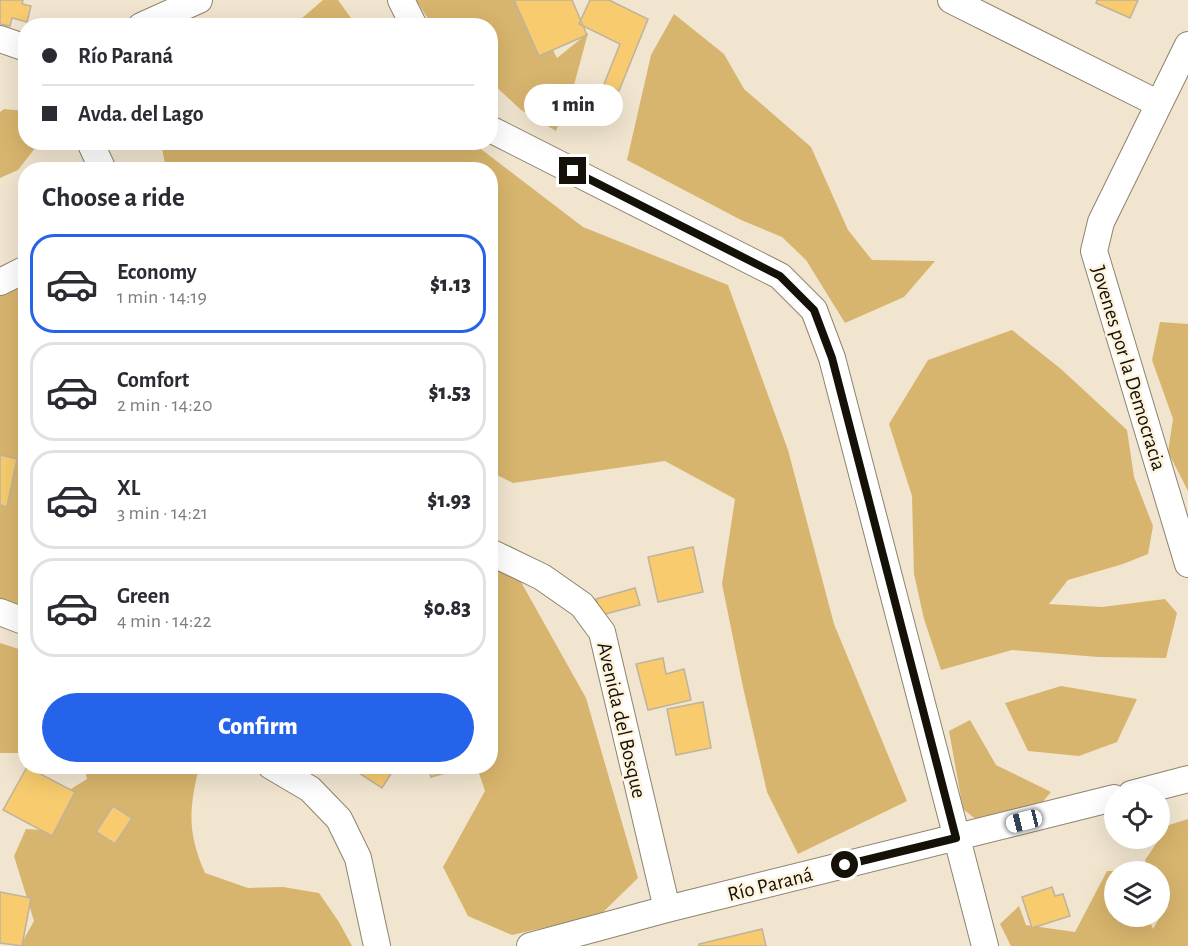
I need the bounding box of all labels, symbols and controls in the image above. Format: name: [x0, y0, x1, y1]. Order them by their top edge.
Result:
text: Río Paraná: [78, 45, 173, 67]
callout: 1 min: [524, 84, 622, 126]
text: 1 min: [552, 95, 595, 115]
text: Avda. del Lago: [78, 103, 204, 125]
route end: [559, 157, 586, 184]
text: Choose a ride: [42, 184, 185, 211]
icon: car: [45, 257, 99, 311]
text: Economy: [117, 261, 197, 283]
street label: Jovenes por la Democracia: [1087, 263, 1170, 473]
text: $1.13: [430, 273, 471, 295]
text: 1 min · 14:19: [117, 287, 207, 307]
icon: car: [45, 365, 99, 419]
text: Comfort: [117, 369, 189, 391]
text: $1.53: [428, 381, 471, 403]
text: 2 min · 14:20: [117, 395, 212, 415]
icon: car: [45, 473, 99, 527]
text: XL: [117, 477, 140, 499]
text: $1.93: [427, 489, 471, 511]
text: 3 min · 14:21: [117, 503, 208, 523]
icon: car: [45, 581, 99, 635]
text: Green: [117, 585, 170, 607]
text: $0.83: [424, 597, 471, 619]
text: 4 min · 14:22: [117, 611, 212, 631]
street label: Avenida del Bosque: [593, 640, 650, 800]
button: Confirm: [42, 693, 474, 762]
map controls: [1104, 783, 1170, 927]
button: locate: [1104, 783, 1170, 849]
car: [1004, 808, 1044, 834]
route start: [831, 851, 858, 878]
button: layers: [1104, 861, 1170, 927]
street label: Río Paraná: [725, 864, 815, 905]

